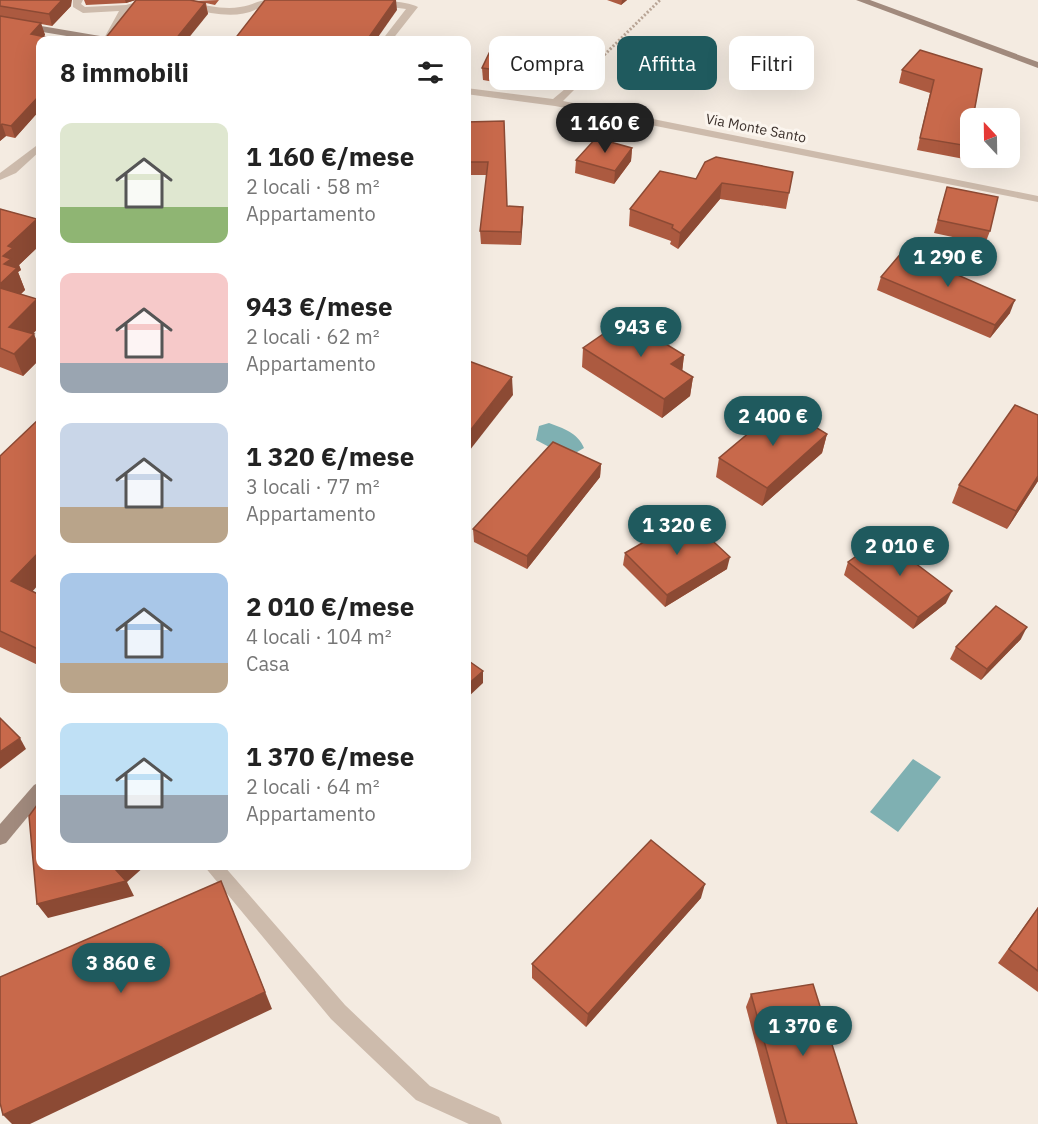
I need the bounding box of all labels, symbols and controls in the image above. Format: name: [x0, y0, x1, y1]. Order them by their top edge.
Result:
chip: Compra: [489, 36, 605, 90]
chip: Affitta: [617, 36, 717, 90]
chip: Filtri: [729, 36, 814, 90]
text: 8 immobili: [60, 55, 189, 89]
icon: filters: [414, 56, 447, 89]
pin: 1 160 €: [550, 103, 660, 154]
north arrow: [960, 108, 1020, 168]
map controls: [960, 108, 1020, 168]
text: 1 160 €: [570, 109, 640, 136]
street label: Via Monte Santo: [704, 109, 808, 147]
text: 1 160 €/mese: [246, 139, 414, 173]
icon: home: [108, 147, 180, 219]
text: 2 locali · 58 m²: [246, 173, 380, 200]
text: Appartamento: [246, 200, 376, 227]
pin: 1 290 €: [893, 237, 1003, 288]
text: 1 290 €: [913, 243, 983, 270]
text: 943 €/mese: [246, 289, 393, 323]
icon: home: [108, 297, 180, 369]
pin: 943 €: [599, 307, 683, 358]
text: 943 €: [614, 313, 668, 340]
text: 2 locali · 62 m²: [246, 323, 380, 350]
text: Appartamento: [246, 350, 376, 377]
pin: 2 400 €: [718, 396, 828, 447]
text: 2 400 €: [738, 402, 808, 429]
text: 1 320 €/mese: [246, 439, 414, 473]
icon: home: [108, 447, 180, 519]
text: 3 locali · 77 m²: [246, 473, 380, 500]
text: Appartamento: [246, 500, 376, 527]
pin: 1 320 €: [622, 505, 732, 556]
text: 1 320 €: [642, 511, 712, 538]
pin: 2 010 €: [845, 526, 955, 577]
text: 2 010 €: [865, 532, 935, 559]
text: 2 010 €/mese: [246, 589, 414, 623]
icon: home: [108, 597, 180, 669]
text: 4 locali · 104 m²: [246, 623, 392, 650]
text: Casa: [246, 650, 290, 677]
text: 1 370 €/mese: [246, 739, 414, 773]
icon: home: [108, 747, 180, 819]
text: 2 locali · 64 m²: [246, 773, 380, 800]
text: Appartamento: [246, 800, 376, 827]
pin: 3 860 €: [66, 943, 176, 994]
text: 3 860 €: [86, 949, 156, 976]
pin: 1 370 €: [748, 1006, 858, 1057]
text: 1 370 €: [768, 1012, 838, 1039]

